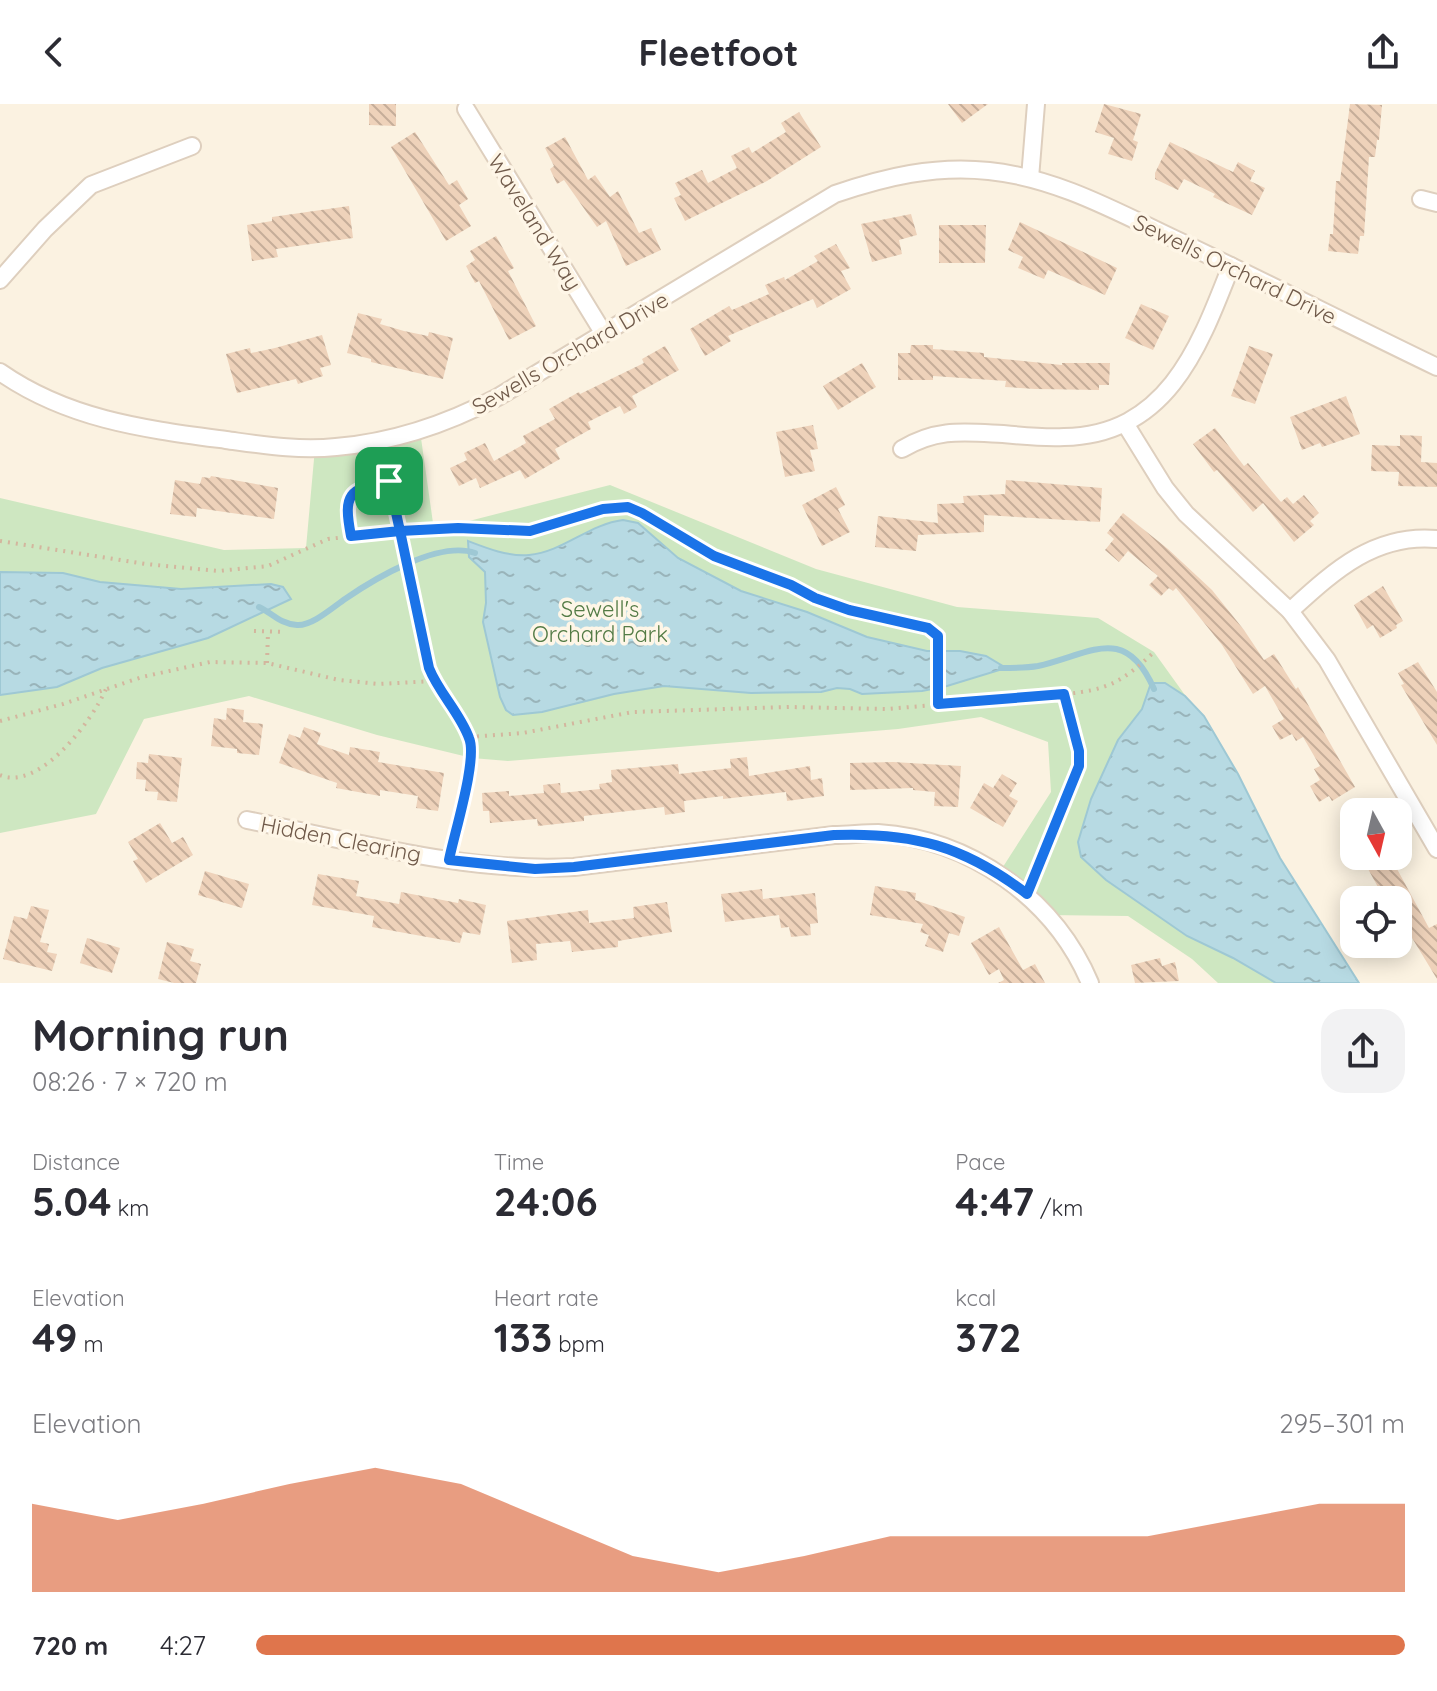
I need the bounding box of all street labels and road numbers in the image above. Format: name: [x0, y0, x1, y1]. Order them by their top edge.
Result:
street label: Waveland Way: [482, 149, 588, 295]
street label: Sewells Orchard Drive: [1129, 208, 1341, 330]
street label: Sewells Orchard Drive: [467, 285, 673, 421]
street label: Hidden Clearing: [258, 810, 424, 868]

